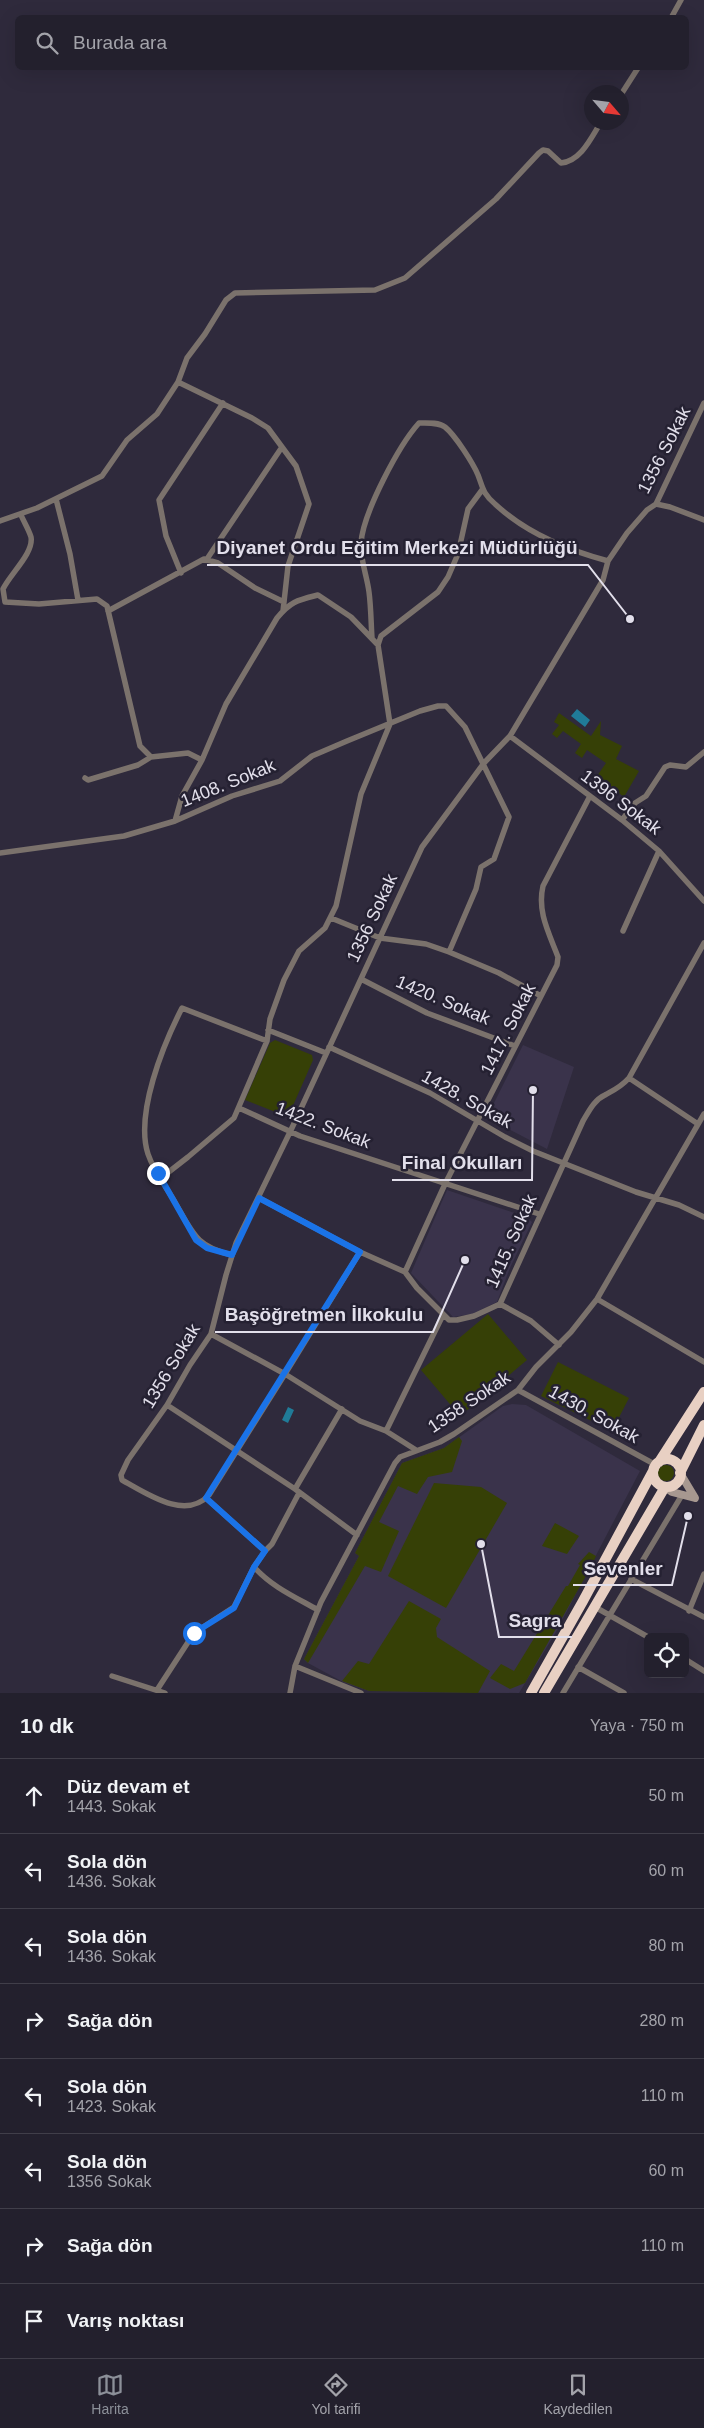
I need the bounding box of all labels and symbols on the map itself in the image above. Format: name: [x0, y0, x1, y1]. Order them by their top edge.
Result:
north arrow: [584, 85, 629, 130]
street label: 1356 Sokak: [634, 402, 695, 497]
callout: Diyanet Ordu Eğitim Merkezi Müdürlüğü: [207, 531, 588, 565]
text: Diyanet Ordu Eğitim Merkezi Müdürlüğü: [216, 537, 578, 558]
street label: 1408. Sokak: [178, 755, 279, 811]
street label: 1396 Sokak: [577, 765, 666, 839]
street label: 1356 Sokak: [343, 870, 402, 965]
street label: 1420. Sokak: [393, 971, 494, 1029]
street label: 1417. Sokak: [476, 979, 540, 1078]
street label: 1428. Sokak: [418, 1066, 516, 1132]
street label: 1422. Sokak: [273, 1098, 374, 1153]
callout: Final Okulları: [392, 1146, 532, 1180]
text: Final Okulları: [402, 1152, 522, 1173]
route end: [147, 1162, 170, 1185]
street label: 1415. Sokak: [482, 1190, 541, 1291]
callout: Başöğretmen İlkokulu: [215, 1298, 433, 1332]
text: Başöğretmen İlkokulu: [225, 1304, 423, 1325]
street label: 1356 Sokak: [138, 1319, 205, 1412]
street label: 1358 Sokak: [424, 1367, 515, 1437]
street label: 1430. Sokak: [545, 1381, 643, 1447]
callout: Sevenler: [573, 1551, 672, 1585]
text: Sevenler: [583, 1558, 663, 1579]
callout: Sagra: [499, 1603, 572, 1637]
text: Sagra: [509, 1610, 562, 1631]
route start: [183, 1622, 206, 1645]

